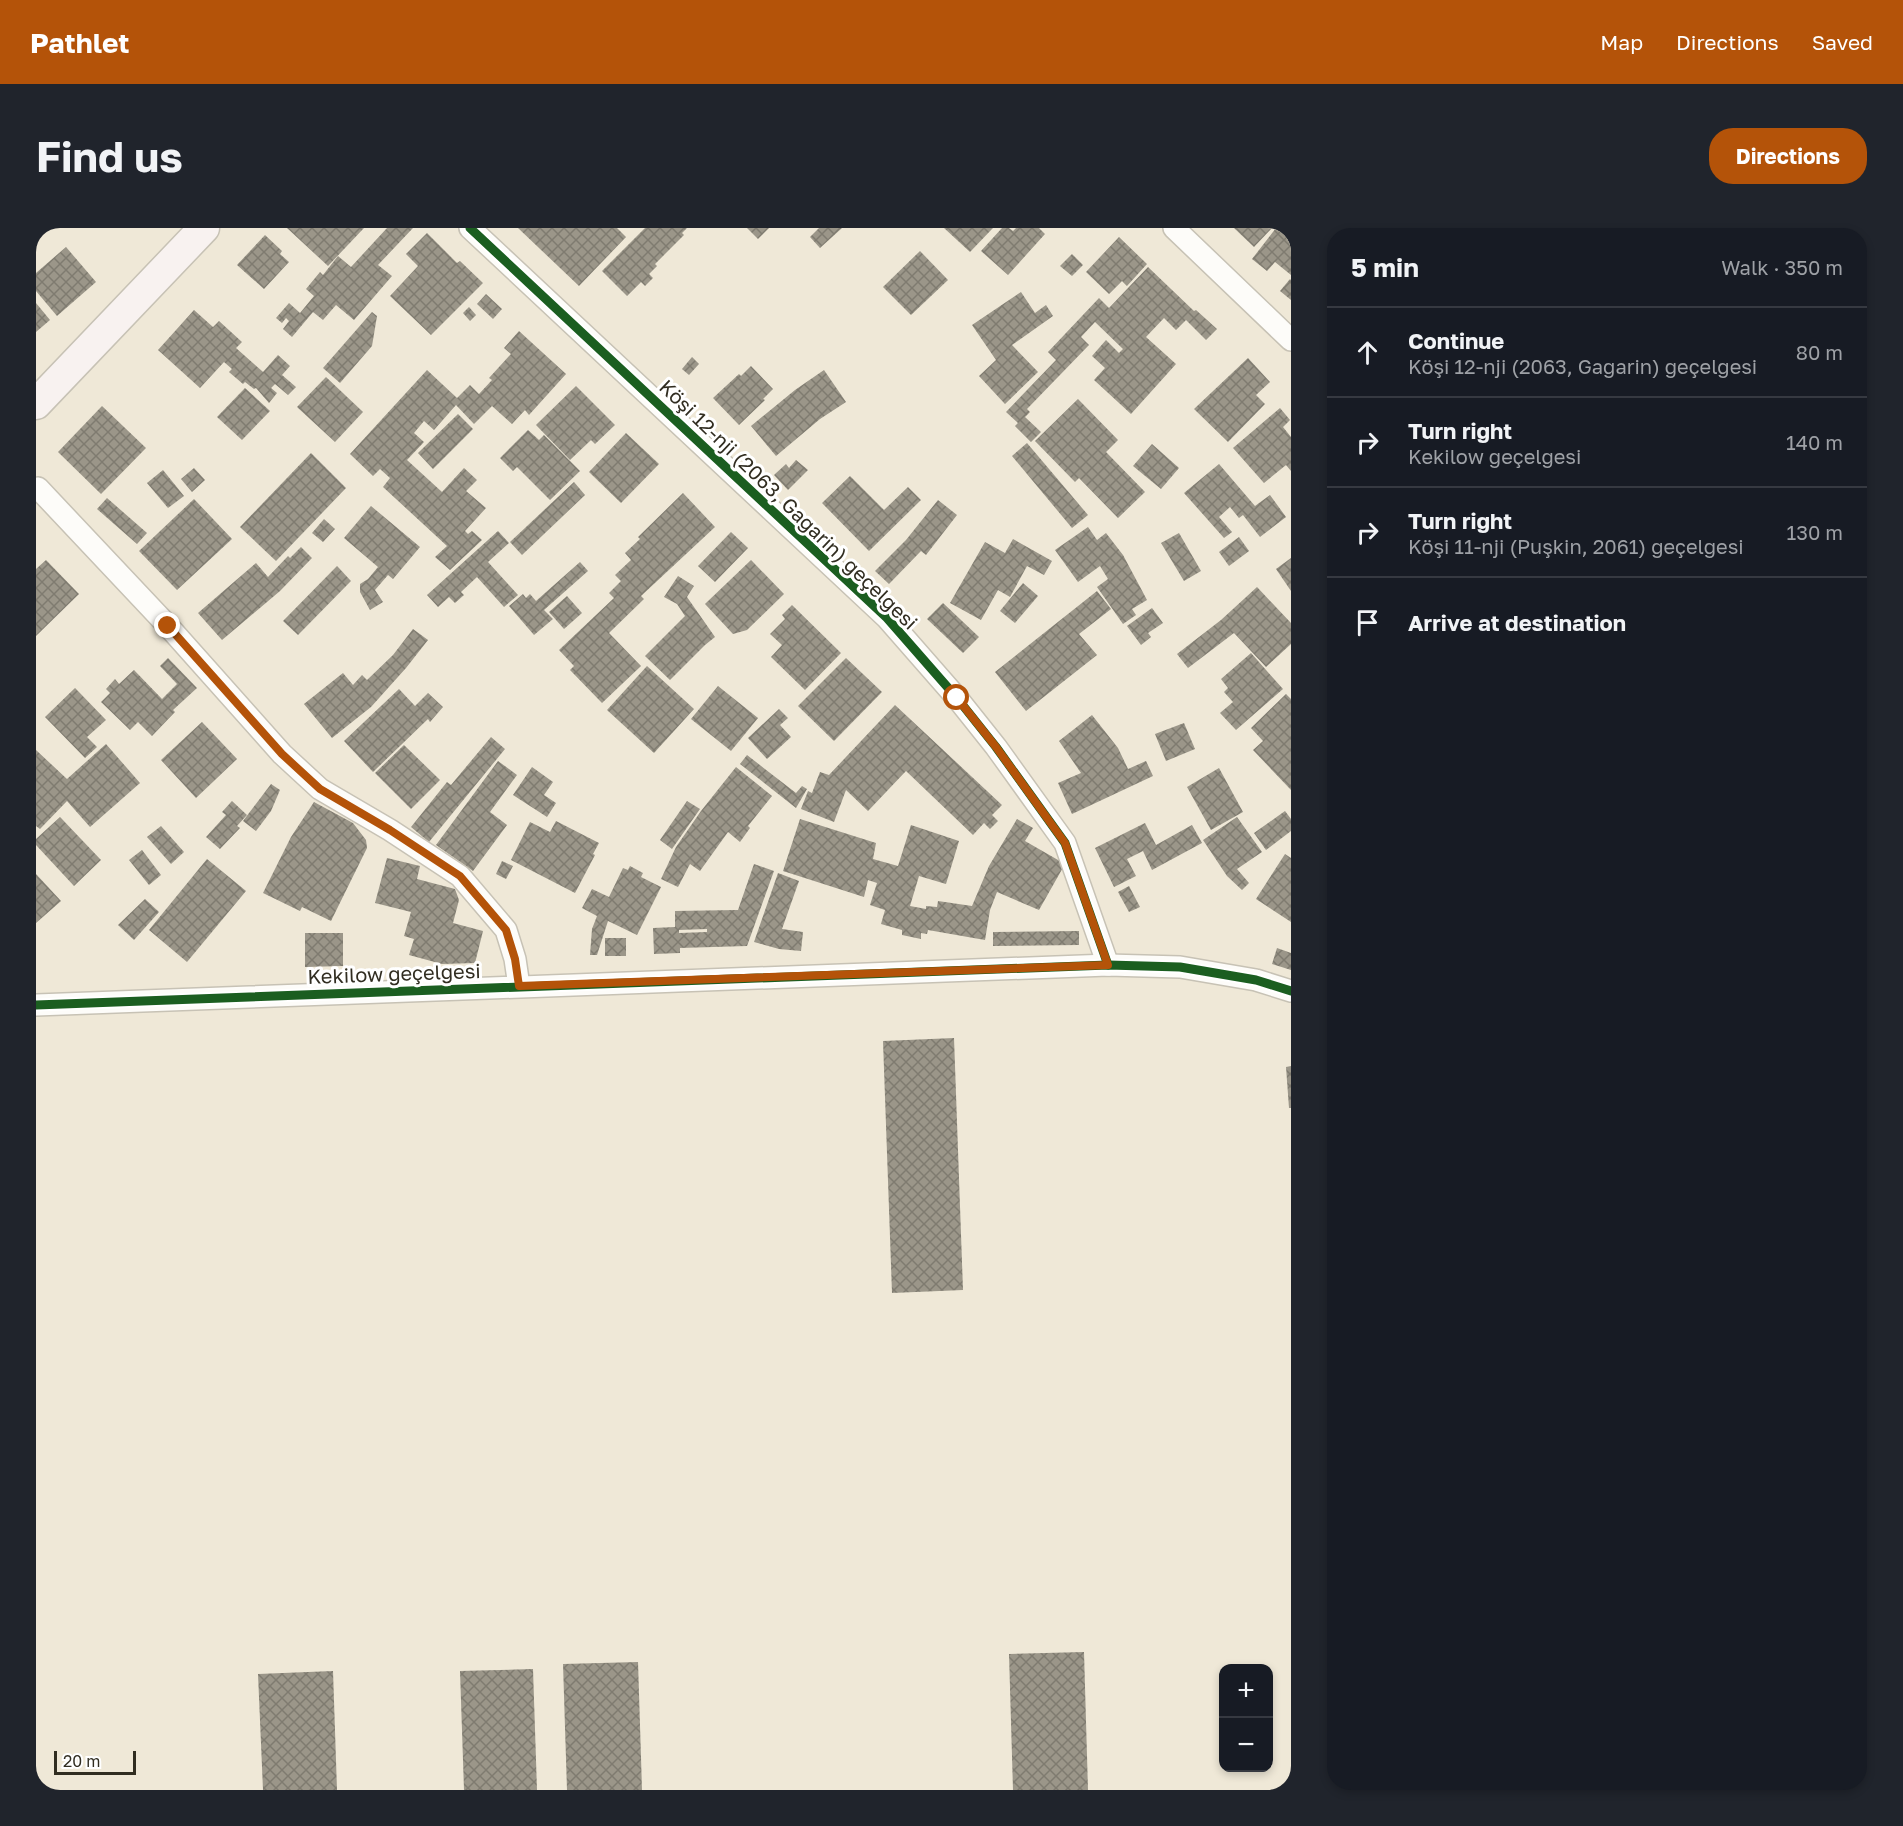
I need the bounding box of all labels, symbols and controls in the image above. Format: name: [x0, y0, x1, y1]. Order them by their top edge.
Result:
text: Pathlet: [30, 26, 130, 59]
text: Map: [1600, 29, 1643, 55]
text: Directions: [1676, 29, 1779, 55]
text: Saved: [1812, 29, 1873, 55]
button: Directions: [1709, 128, 1867, 184]
text: Find us: [36, 131, 183, 181]
text: 5 min: [1351, 252, 1419, 283]
text: Walk · 350 m: [1721, 255, 1843, 279]
text: Continue: [1408, 327, 1504, 354]
icon: ahead: [1351, 336, 1384, 369]
text: 80 m: [1796, 340, 1843, 364]
text: Köşi 12-nji (2063, Gagarin) geçelgesi: [1408, 354, 1757, 378]
street label: Köşi 12-nji (2063, Gagarin) geçelgesi: [655, 374, 923, 634]
text: Turn right: [1408, 417, 1512, 444]
icon: right: [1351, 426, 1384, 459]
text: 140 m: [1786, 430, 1843, 454]
text: Kekilow geçelgesi: [1408, 444, 1581, 468]
text: Turn right: [1408, 507, 1512, 534]
icon: right: [1351, 516, 1384, 549]
text: 130 m: [1787, 520, 1843, 544]
text: Köşi 11-nji (Puşkin, 2061) geçelgesi: [1408, 534, 1744, 558]
icon: arrive: [1351, 606, 1384, 639]
text: Arrive at destination: [1408, 609, 1626, 636]
route end: [154, 612, 180, 638]
route start: [943, 684, 969, 710]
street label: Kekilow geçelgesi: [307, 958, 481, 988]
map controls: [1219, 1664, 1273, 1772]
button: +: [1219, 1664, 1273, 1718]
button: −: [1219, 1718, 1273, 1772]
scale bar: [54, 1748, 136, 1776]
text: 20 m: [63, 1751, 100, 1771]

